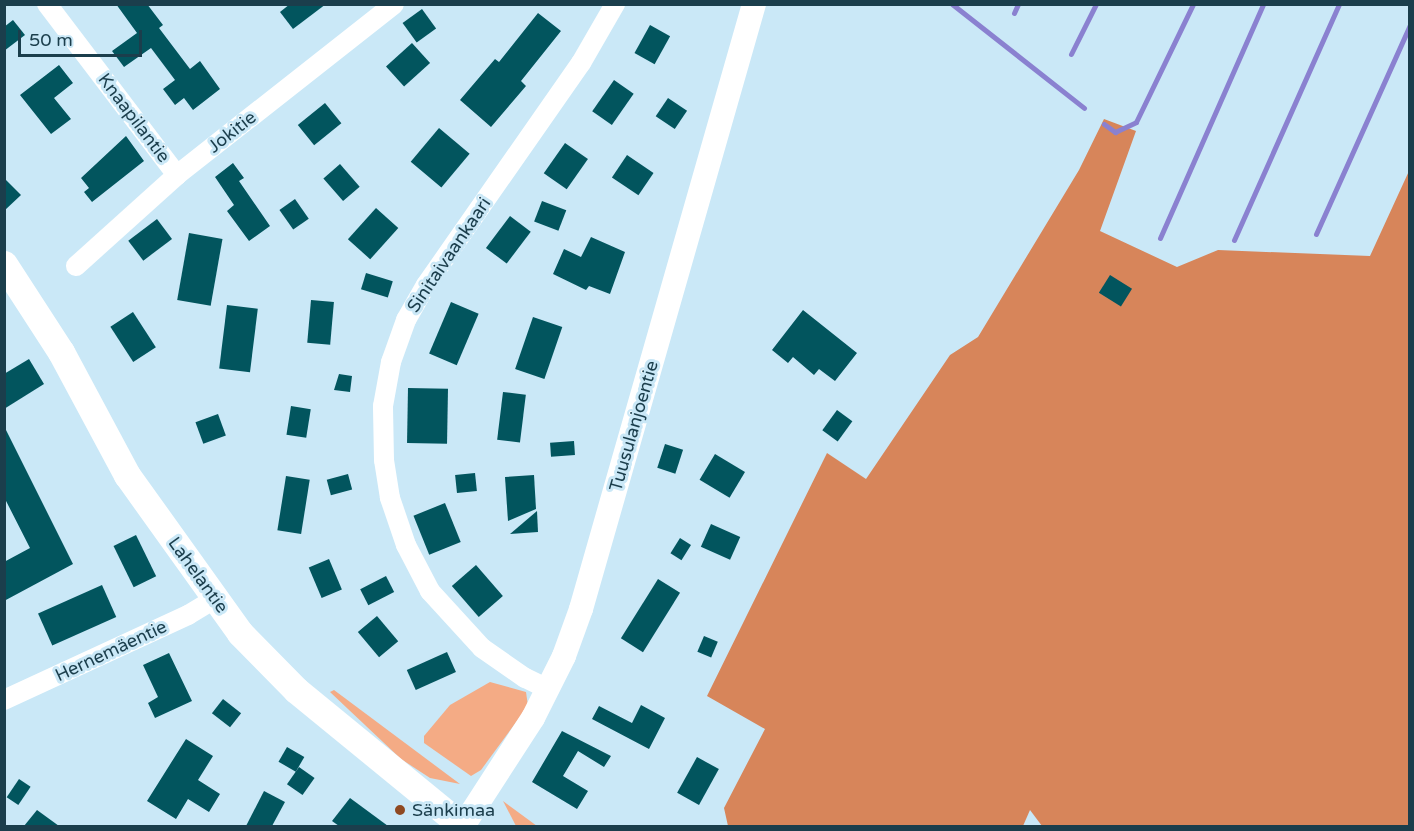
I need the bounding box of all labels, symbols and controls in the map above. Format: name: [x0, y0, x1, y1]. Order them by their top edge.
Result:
scale bar: [21, 18, 146, 56]
text: 50 m: [29, 29, 73, 51]
street label: Knaapilantie: [93, 69, 175, 167]
street label: Jokitie: [204, 107, 260, 157]
street label: Sinitaivaankaari: [403, 193, 495, 317]
street label: Tuusulanjoentie: [605, 358, 663, 494]
street label: Lahelantie: [163, 533, 233, 617]
street label: Hernemäentie: [52, 616, 170, 686]
place label: Sänkimaa: [412, 799, 495, 821]
marker: Sänkimaa: [393, 803, 407, 817]

